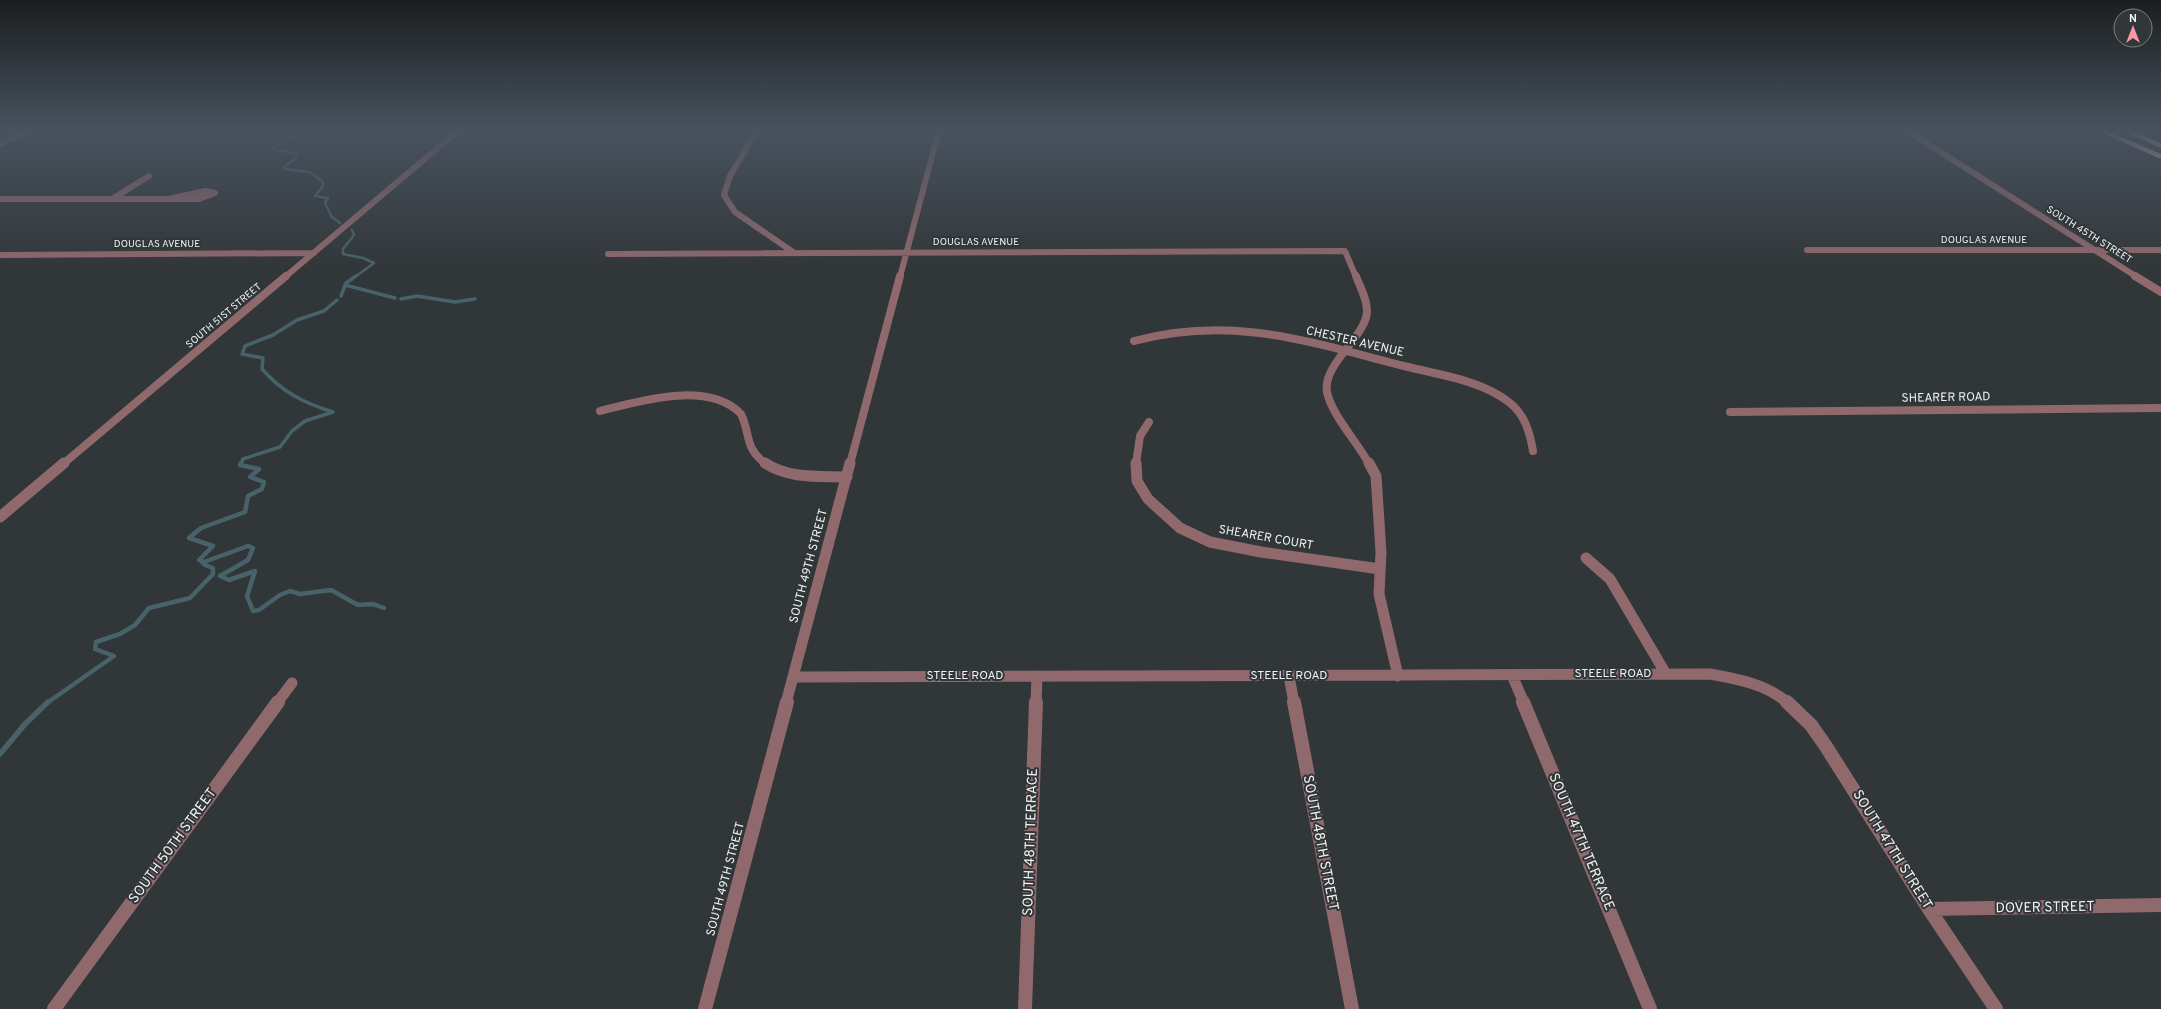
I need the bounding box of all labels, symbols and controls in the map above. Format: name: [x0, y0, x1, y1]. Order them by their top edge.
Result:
north arrow: [2113, 8, 2153, 48]
text: N: [2129, 12, 2137, 26]
street label: SOUTH 45TH STREET: [2044, 203, 2134, 267]
street label: DOUGLAS AVENUE: [1941, 234, 2027, 247]
street label: DOUGLAS AVENUE: [933, 236, 1019, 249]
street label: DOUGLAS AVENUE: [114, 238, 200, 251]
street label: SOUTH 51ST STREET: [184, 280, 265, 351]
street label: CHESTER AVENUE: [1304, 323, 1406, 361]
street label: SHEARER ROAD: [1901, 389, 1991, 407]
street label: SOUTH 49TH STREET: [786, 507, 832, 625]
street label: SHEARER COURT: [1217, 522, 1315, 554]
street label: STEELE ROAD: [1574, 666, 1652, 682]
street label: STEELE ROAD: [926, 668, 1004, 684]
street label: STEELE ROAD: [1250, 668, 1328, 684]
street label: SOUTH 48TH TERRACE: [1020, 768, 1042, 916]
street label: SOUTH 47TH TERRACE: [1544, 771, 1618, 913]
street label: SOUTH 48TH STREET: [1299, 774, 1341, 912]
street label: SOUTH 50TH STREET: [125, 785, 221, 907]
street label: SOUTH 47TH STREET: [1848, 787, 1936, 913]
street label: SOUTH 49TH STREET: [703, 820, 749, 938]
street label: DOVER STREET: [1995, 899, 2095, 917]

